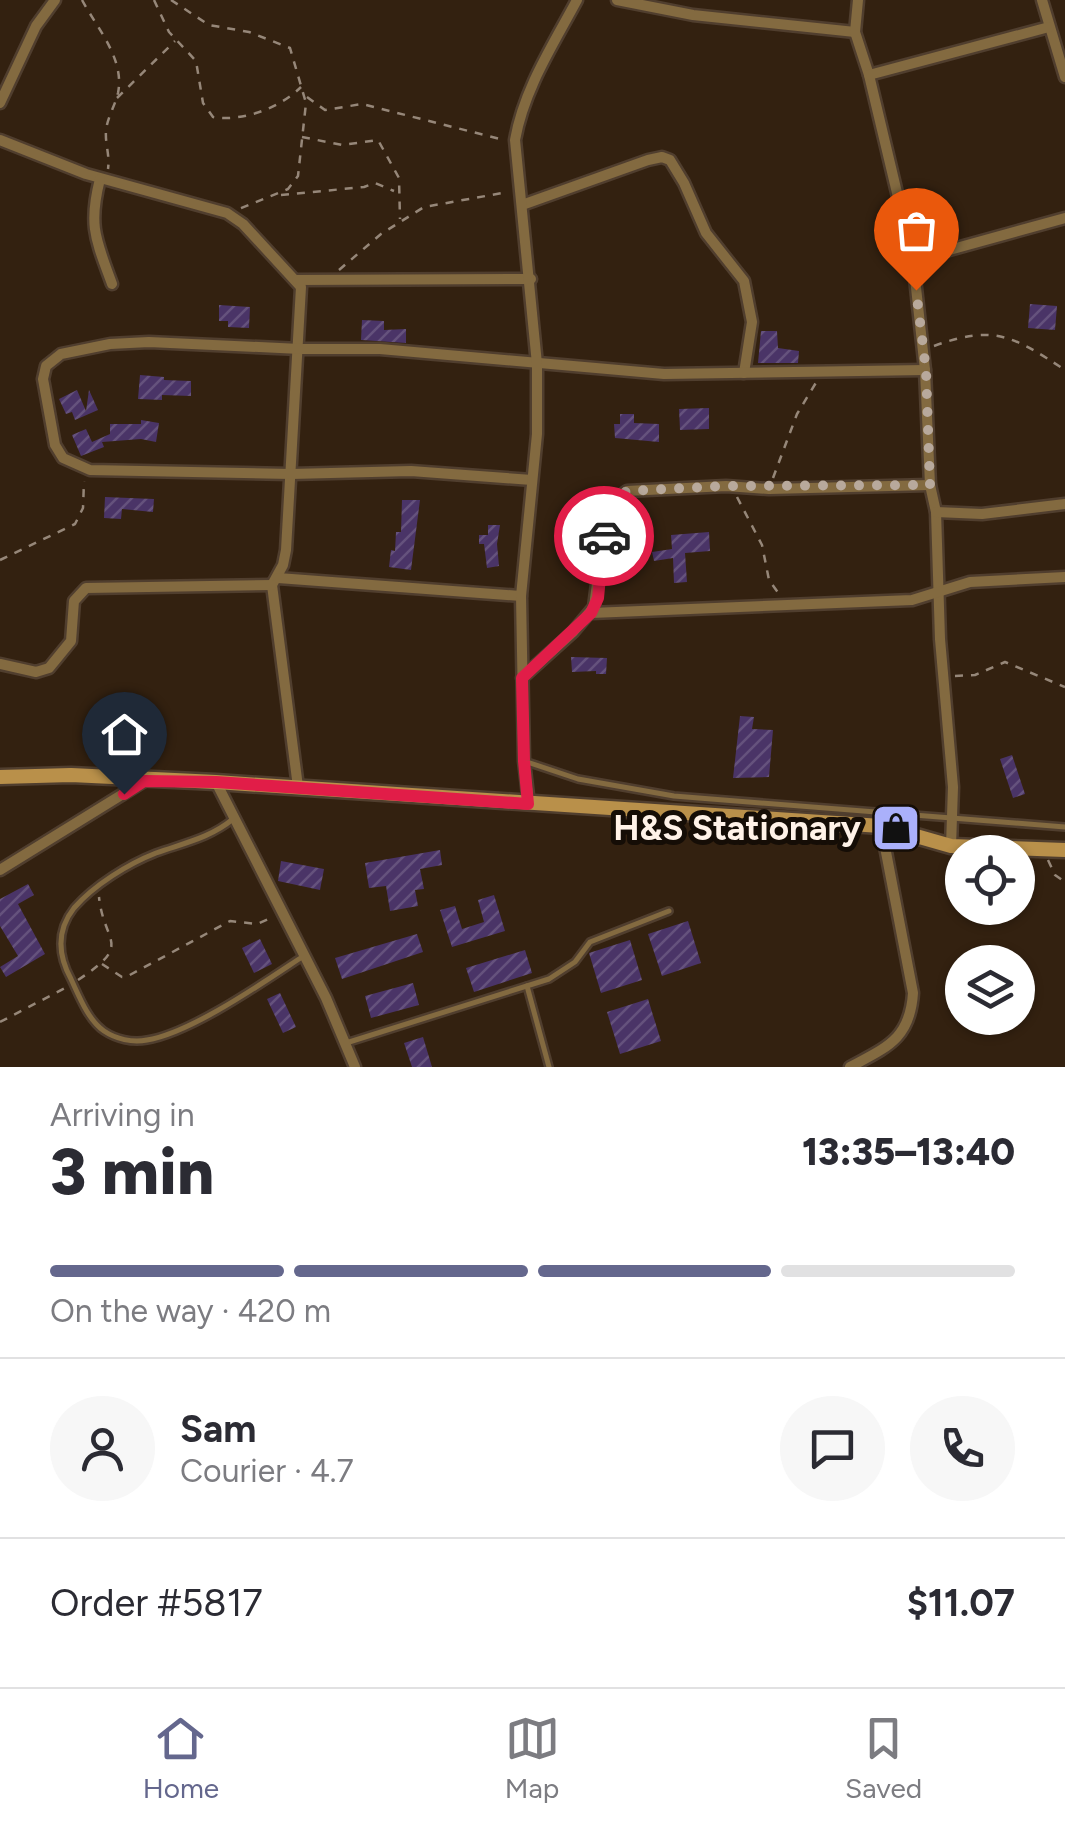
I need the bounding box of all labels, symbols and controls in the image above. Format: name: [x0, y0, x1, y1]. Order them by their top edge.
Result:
pin: [874, 188, 959, 291]
icon: bag: [889, 203, 944, 258]
courier: [554, 486, 654, 586]
icon: car: [577, 509, 632, 564]
pin: [82, 692, 167, 795]
icon: home: [97, 707, 152, 762]
shop icon: H&S Stationary: [870, 802, 922, 854]
place label: H&S Stationary: [613, 807, 862, 849]
map controls: [945, 835, 1035, 1035]
button: locate: [945, 835, 1035, 925]
button: layers: [945, 945, 1035, 1035]
text: Arriving in: [50, 1096, 195, 1134]
text: 13:35–13:40: [802, 1129, 1015, 1175]
text: 3 min: [50, 1132, 214, 1210]
text: On the way · 420 m: [50, 1292, 331, 1330]
button: person: [50, 1396, 155, 1501]
button: chat: [780, 1396, 885, 1501]
button: phone: [910, 1396, 1015, 1501]
text: Sam: [180, 1406, 256, 1452]
text: Courier · 4.7: [180, 1452, 354, 1490]
text: Order #5817: [50, 1580, 263, 1626]
text: $11.07: [907, 1580, 1015, 1626]
tab: Home: [143, 1711, 219, 1805]
tab: Map: [505, 1711, 560, 1805]
tab: Saved: [845, 1711, 922, 1805]

